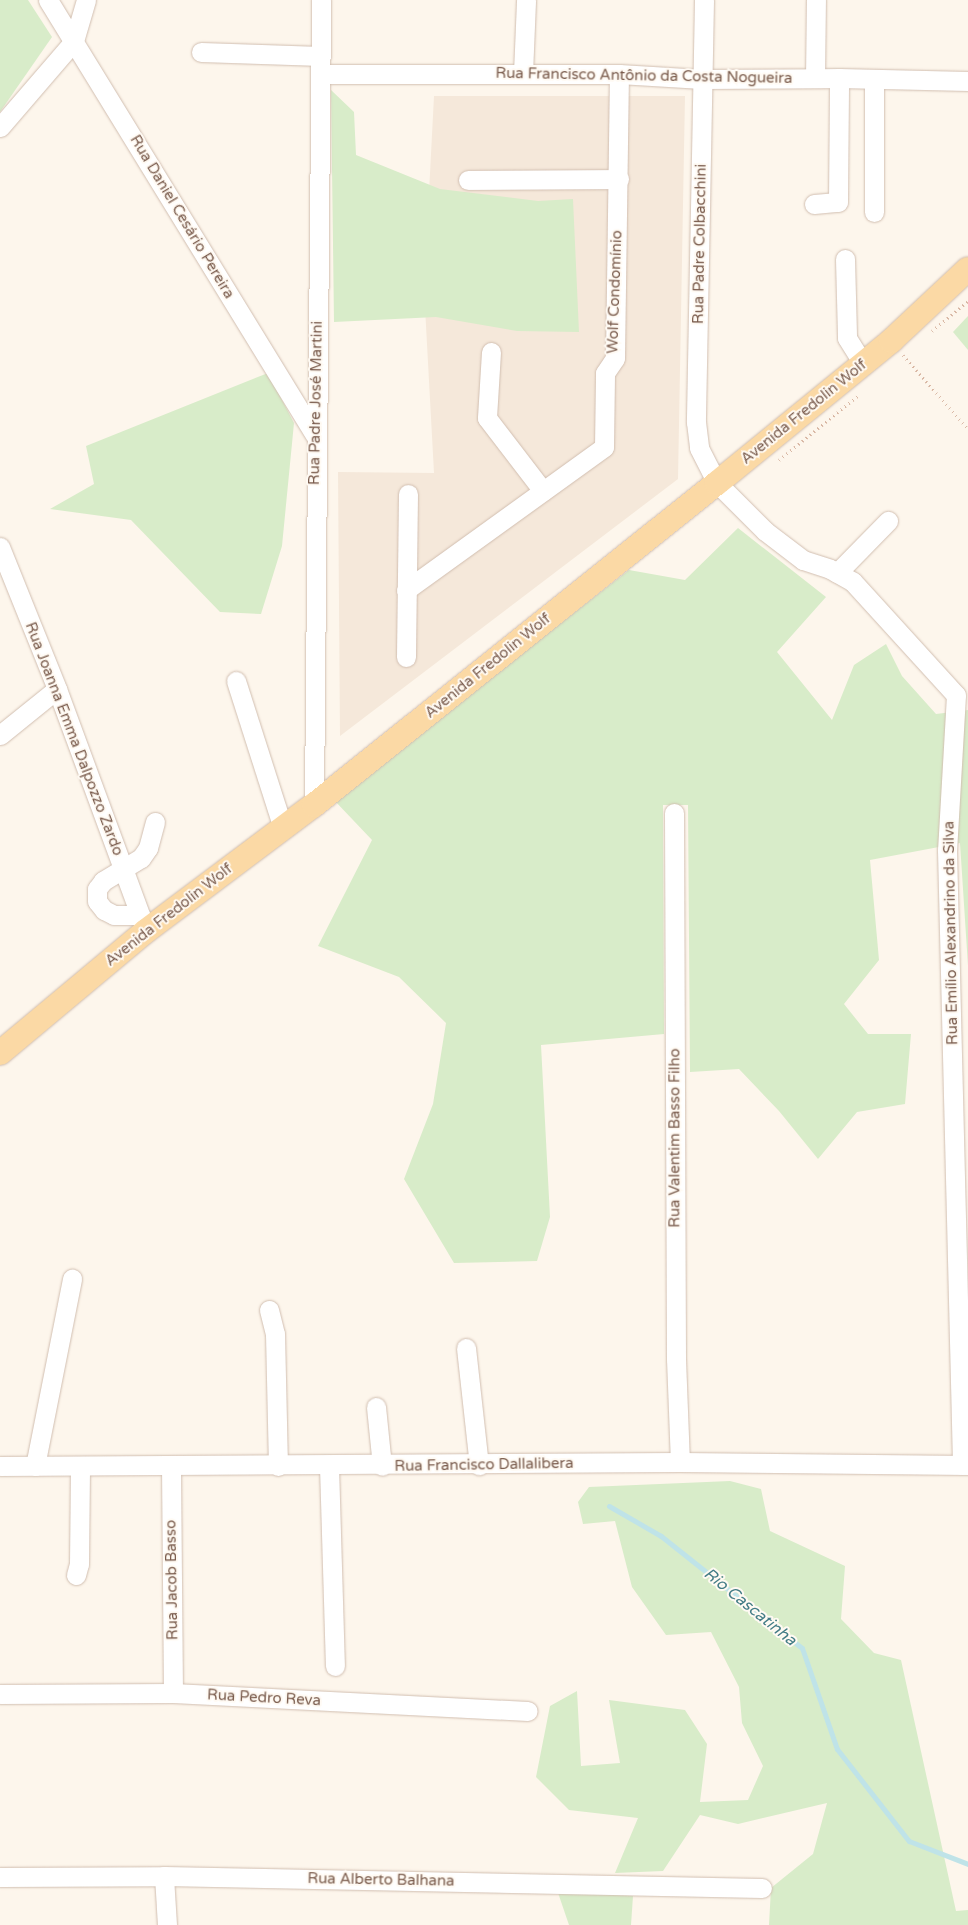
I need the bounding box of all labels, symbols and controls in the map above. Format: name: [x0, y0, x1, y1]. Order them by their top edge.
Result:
street label: Rua Francisco Antônio da Costa Nogueira: [495, 64, 793, 88]
street label: Rua Daniel Cesário Pereira: [126, 132, 238, 302]
street label: Rua Padre Colbacchini: [690, 164, 710, 324]
street label: Wolf Condomínio: [604, 230, 626, 354]
street label: Rua Padre José Martini: [306, 321, 326, 485]
street label: Avenida Fredolin Wolf: [738, 356, 870, 468]
street label: Avenida Fredolin Wolf: [422, 610, 554, 722]
street label: Rua Joanna Emma Dalpozzo Zardo: [21, 620, 127, 858]
street label: Rua Emílio Alexandrino da Silva: [940, 821, 962, 1045]
street label: Avenida Fredolin Wolf: [102, 860, 236, 970]
street label: Rua Valentim Basso Filho: [666, 1048, 684, 1228]
street label: Rua Francisco Dallalibera: [394, 1454, 574, 1476]
street label: Rua Jacob Basso: [162, 1520, 182, 1640]
water label: Rio Cascatinha: [700, 1564, 800, 1650]
street label: Rua Pedro Reva: [207, 1686, 321, 1710]
street label: Rua Alberto Balhana: [307, 1870, 455, 1890]

